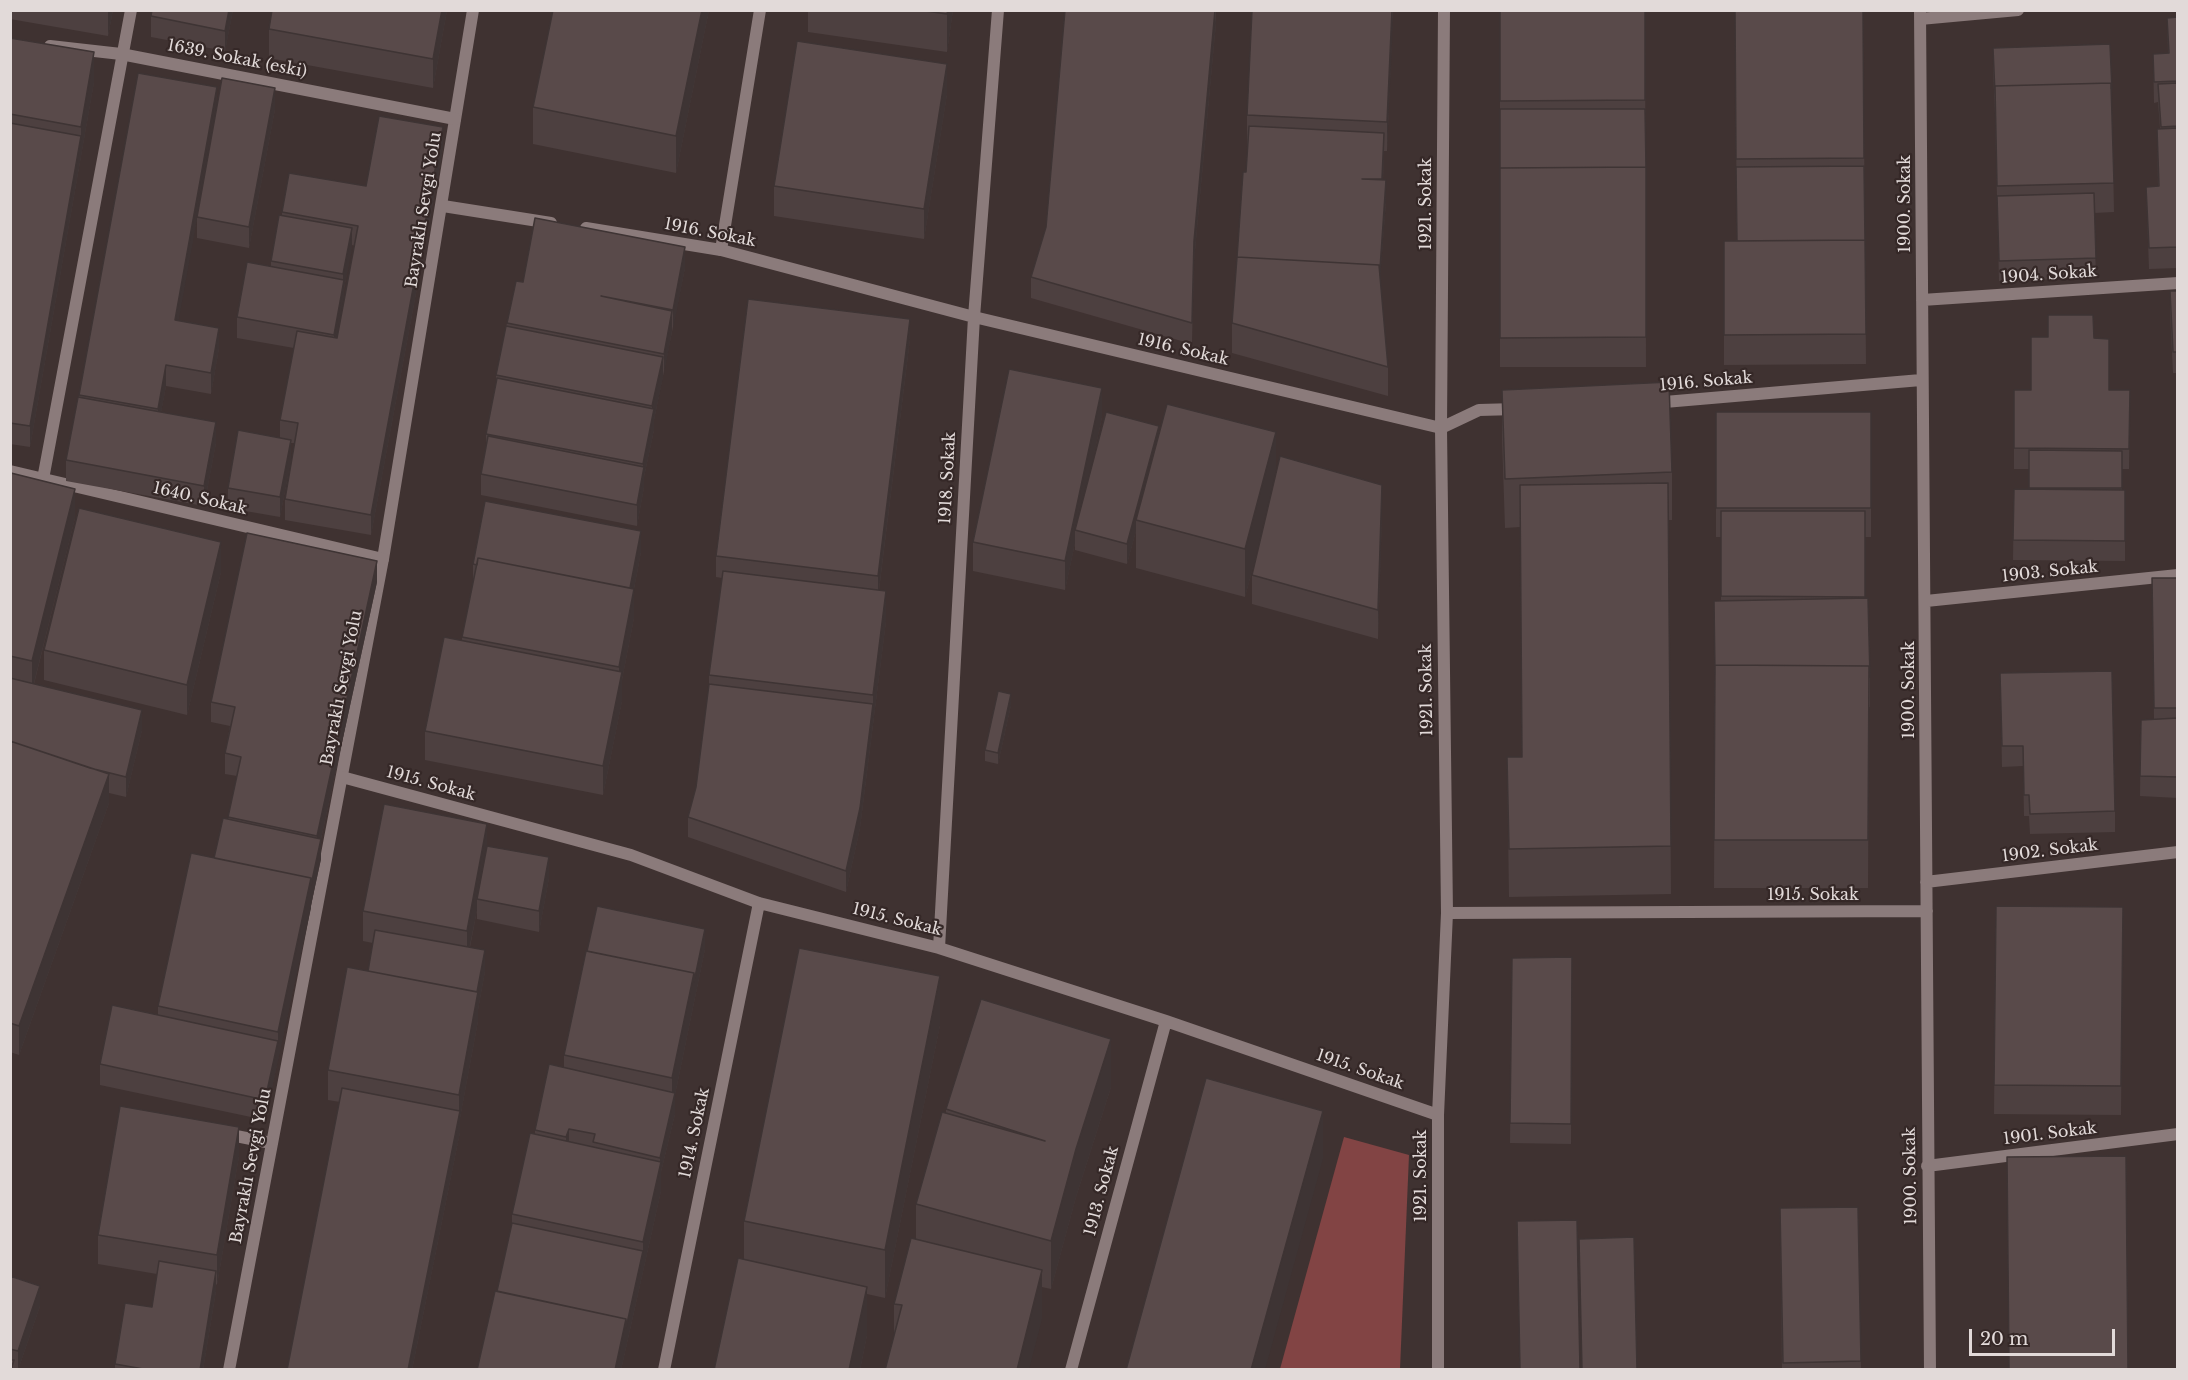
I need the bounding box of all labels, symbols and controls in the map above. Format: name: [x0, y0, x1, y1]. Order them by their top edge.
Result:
street label: 1639. Sokak (eski): [166, 36, 308, 82]
street label: Bayraklı Sevgi Yolu: [402, 131, 446, 289]
street label: 1900. Sokak: [1895, 155, 1915, 253]
street label: 1921. Sokak: [1416, 158, 1436, 250]
street label: 1916. Sokak: [663, 215, 757, 251]
street label: 1904. Sokak: [2000, 262, 2098, 288]
street label: 1916. Sokak: [1136, 330, 1230, 370]
street label: 1916. Sokak: [1659, 368, 1753, 396]
street label: 1918. Sokak: [936, 431, 960, 525]
street label: 1640. Sokak: [151, 479, 249, 519]
street label: 1903. Sokak: [2001, 557, 2099, 587]
street label: Bayraklı Sevgi Yolu: [318, 609, 366, 767]
street label: 1900. Sokak: [1899, 641, 1919, 739]
street label: 1921. Sokak: [1417, 644, 1437, 736]
street label: 1915. Sokak: [384, 763, 478, 805]
street label: 1902. Sokak: [2001, 836, 2099, 866]
street label: 1915. Sokak: [1767, 885, 1859, 905]
street label: 1915. Sokak: [850, 900, 944, 940]
street label: 1915. Sokak: [1314, 1046, 1406, 1094]
street label: 1914. Sokak: [676, 1086, 714, 1180]
street label: Bayraklı Sevgi Yolu: [227, 1087, 275, 1245]
street label: 1901. Sokak: [2002, 1119, 2098, 1149]
street label: 1900. Sokak: [1901, 1127, 1921, 1225]
street label: 1921. Sokak: [1411, 1130, 1431, 1222]
street label: 1913. Sokak: [1081, 1144, 1123, 1238]
scale bar: [1972, 1317, 2118, 1355]
text: 20 m: [1980, 1328, 2028, 1350]

